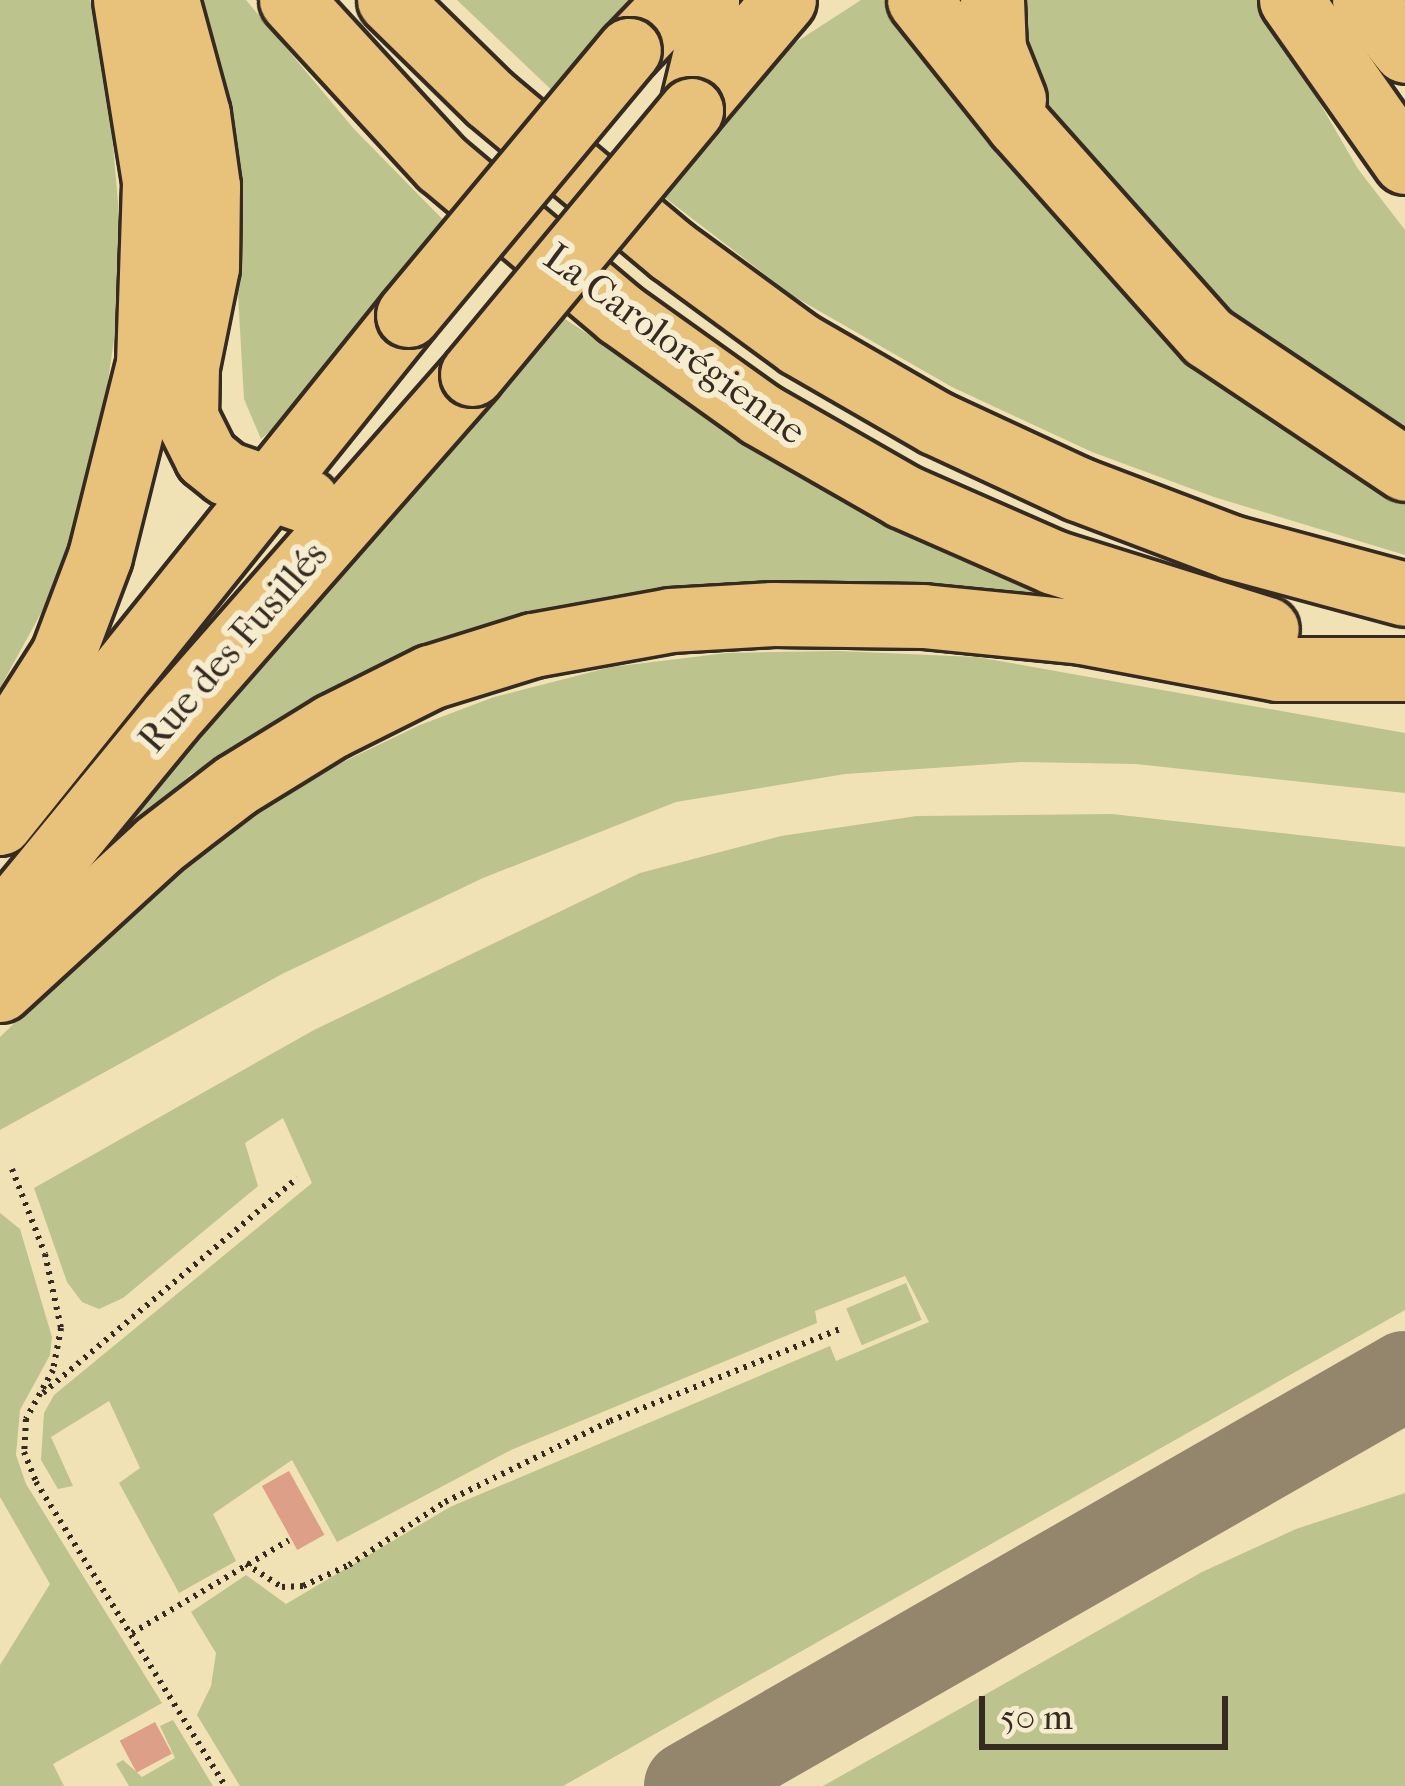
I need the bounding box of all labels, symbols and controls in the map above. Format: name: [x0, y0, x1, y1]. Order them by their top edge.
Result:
street label: La Carolorégienne: [535, 233, 815, 455]
street label: Rue des Fusillés: [129, 532, 337, 762]
scale bar: [985, 1672, 1234, 1746]
text: 50 m: [1000, 1696, 1073, 1738]

